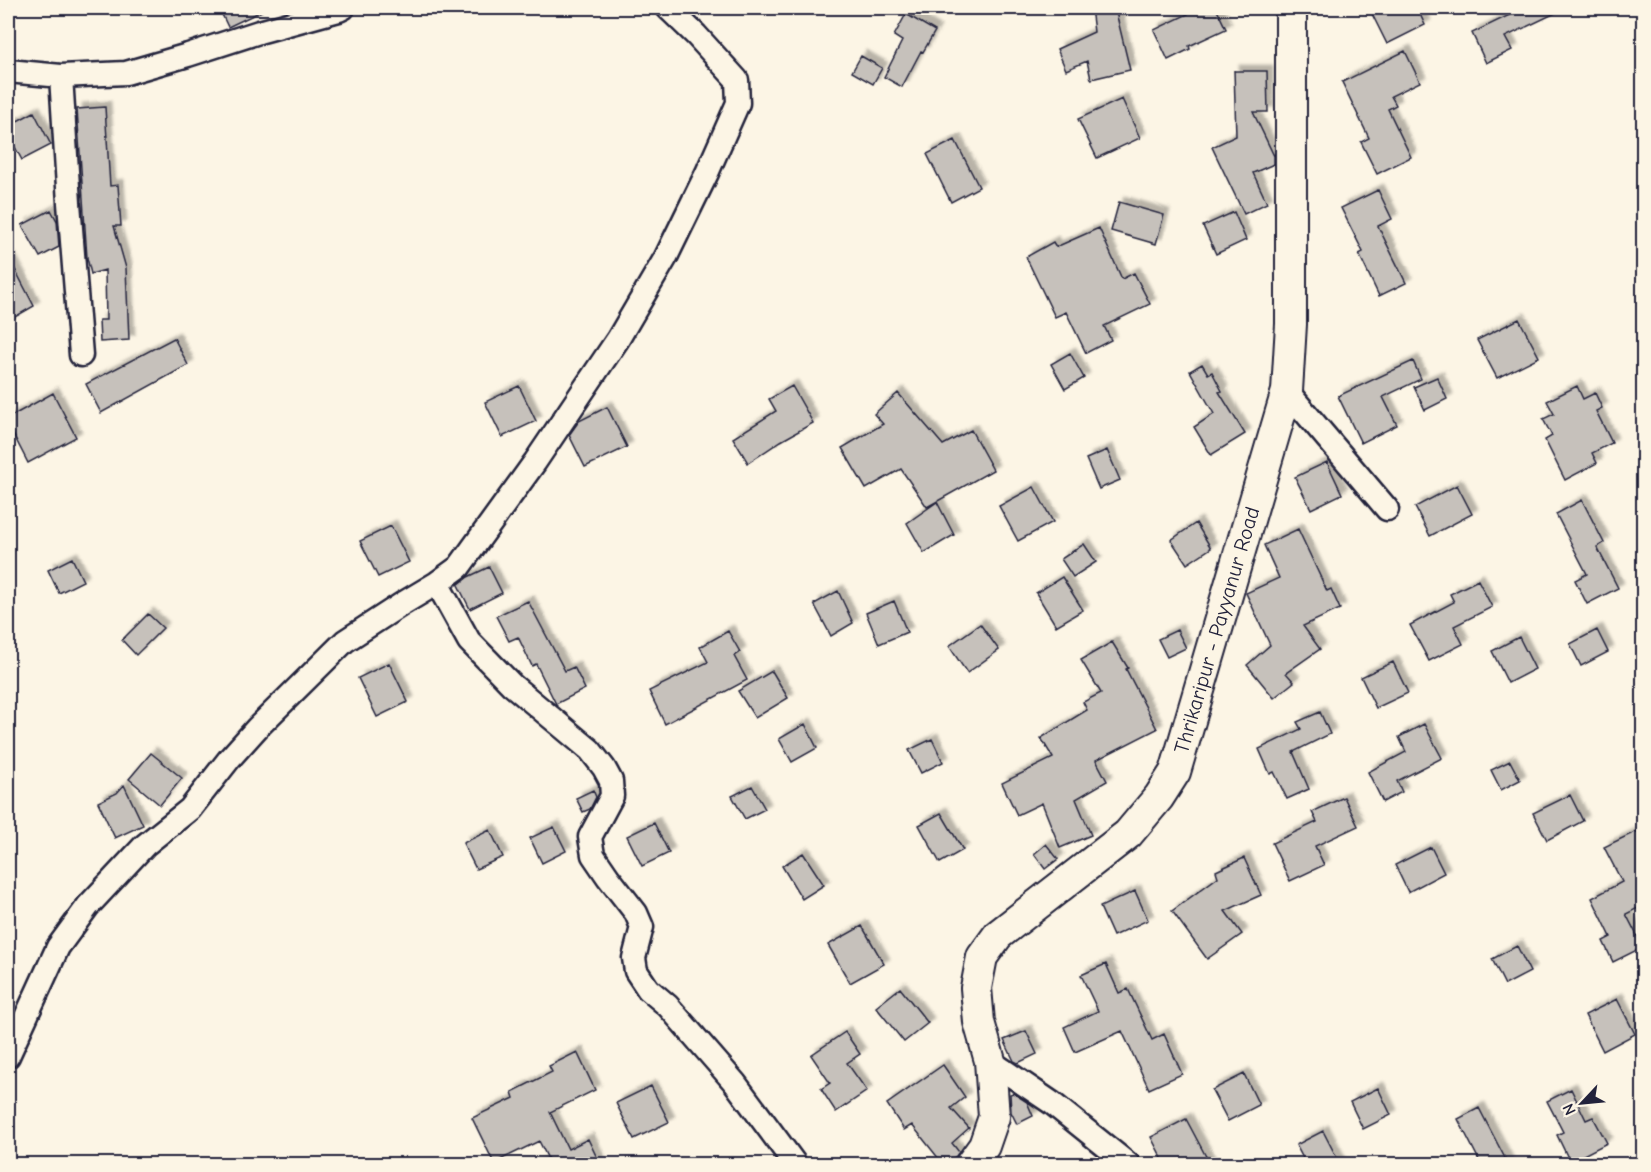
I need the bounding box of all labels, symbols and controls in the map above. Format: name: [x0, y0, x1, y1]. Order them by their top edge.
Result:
street label: Thrikaripur - Payyanur Road: [1169, 504, 1264, 756]
north arrow: [1552, 1073, 1612, 1133]
text: N: [1559, 1101, 1580, 1118]

